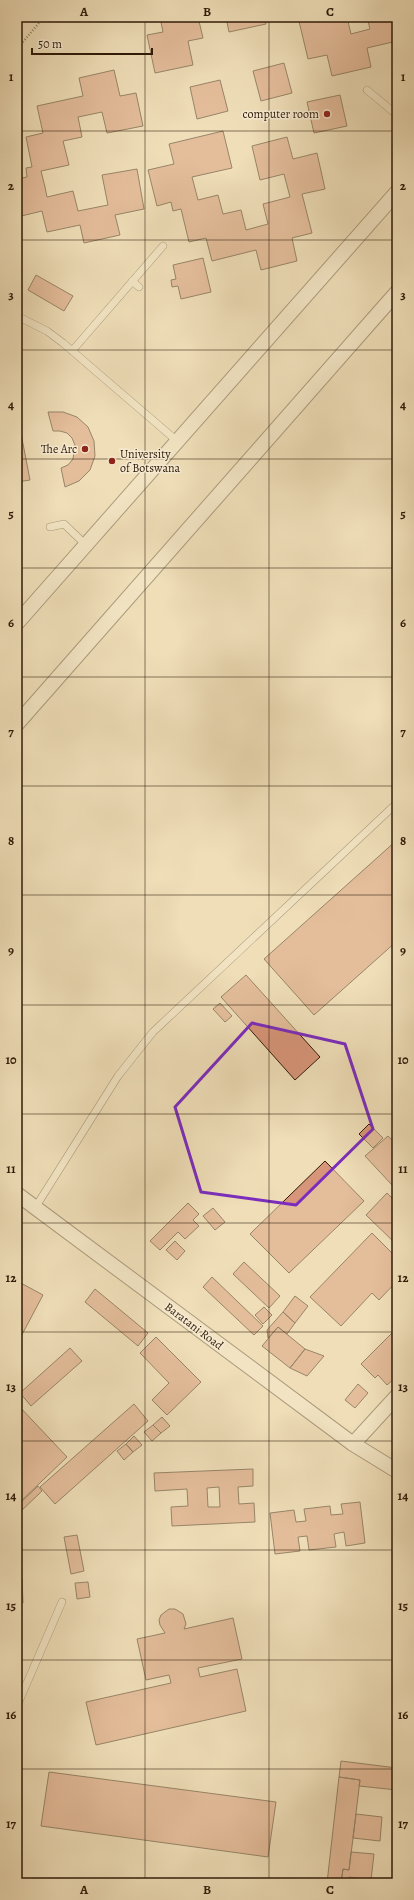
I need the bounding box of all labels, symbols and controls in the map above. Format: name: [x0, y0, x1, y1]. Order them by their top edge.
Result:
text: A: [79, 3, 89, 20]
text: B: [203, 3, 211, 20]
text: C: [326, 3, 334, 20]
scale bar: [32, 30, 152, 56]
text: 50 m: [38, 36, 62, 52]
text: 1: [9, 68, 14, 85]
text: 1: [401, 68, 406, 85]
place label: computer room: [243, 106, 319, 122]
marker: computer room: [322, 109, 332, 119]
text: 2: [8, 177, 15, 194]
text: 2: [400, 177, 407, 194]
text: 3: [8, 286, 14, 303]
text: 3: [400, 286, 406, 303]
text: 4: [8, 396, 14, 413]
text: 4: [400, 396, 406, 413]
place label: The Arc: [41, 441, 77, 457]
marker: The Arc: [80, 444, 90, 454]
place label: University of Botswana: [120, 446, 181, 476]
marker: University of Botswana: [107, 456, 117, 466]
text: 5: [8, 505, 14, 522]
text: 5: [400, 505, 406, 522]
text: 6: [8, 614, 14, 631]
text: 6: [400, 614, 406, 631]
text: 7: [8, 723, 14, 740]
text: 7: [400, 723, 406, 740]
text: 8: [8, 832, 14, 849]
text: 8: [400, 832, 406, 849]
text: 9: [8, 942, 14, 959]
text: 9: [400, 942, 406, 959]
text: 10: [5, 1051, 17, 1068]
text: 10: [397, 1051, 409, 1068]
text: 11: [6, 1160, 16, 1177]
text: 11: [398, 1160, 408, 1177]
text: 12: [6, 1269, 17, 1286]
text: 12: [398, 1269, 409, 1286]
street label: Baratani Road: [161, 1299, 227, 1354]
text: 13: [6, 1378, 17, 1395]
text: 13: [398, 1378, 409, 1395]
text: 14: [6, 1487, 16, 1504]
text: 14: [398, 1487, 408, 1504]
text: 15: [6, 1597, 17, 1614]
text: 15: [398, 1597, 409, 1614]
text: 16: [6, 1706, 16, 1723]
text: 16: [398, 1706, 408, 1723]
text: 17: [6, 1815, 17, 1832]
text: 17: [398, 1815, 409, 1832]
text: A: [79, 1881, 89, 1898]
text: B: [203, 1881, 211, 1898]
text: C: [326, 1881, 334, 1898]

